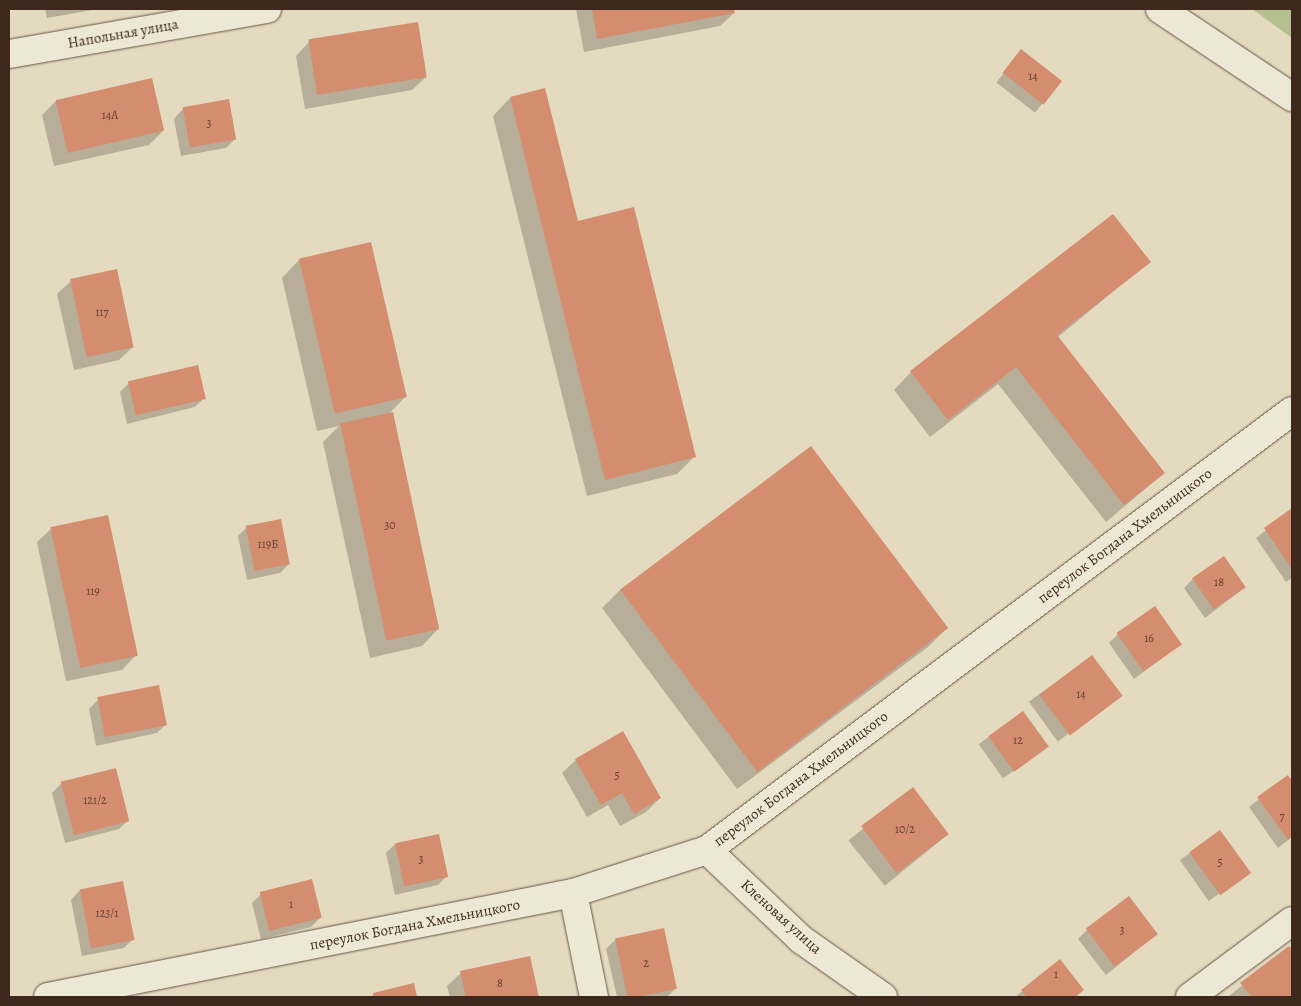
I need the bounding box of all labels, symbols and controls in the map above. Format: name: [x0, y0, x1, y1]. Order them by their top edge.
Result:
street label: Напольная улица: [66, 15, 180, 53]
house number: 14: [1028, 70, 1038, 84]
house number: 14А: [102, 109, 118, 123]
house number: 3: [207, 117, 211, 131]
house number: 117: [95, 306, 109, 320]
street label: переулок Богдана Хмельницкого: [1034, 464, 1216, 608]
house number: 30: [384, 519, 396, 533]
house number: 119Б: [258, 538, 278, 552]
house number: 18: [1214, 576, 1224, 590]
house number: 119: [86, 585, 100, 599]
house number: 16: [1144, 632, 1154, 646]
house number: 14: [1076, 688, 1086, 702]
street label: переулок Богдана Хмельницкого: [710, 707, 892, 851]
house number: 12: [1013, 734, 1023, 748]
house number: 5: [614, 769, 620, 783]
house number: 121/2: [83, 794, 107, 808]
house number: 7: [1279, 810, 1285, 824]
house number: 10/2: [895, 823, 915, 837]
house number: 3: [419, 853, 423, 867]
house number: 5: [1217, 856, 1223, 870]
street label: Кленовая улица: [737, 876, 825, 958]
street label: переулок Богдана Хмельницкого: [308, 896, 522, 954]
house number: 1: [289, 898, 293, 912]
house number: 123/1: [96, 907, 118, 921]
house number: 3: [1120, 924, 1124, 938]
house number: 2: [643, 957, 649, 971]
house number: 1: [1054, 968, 1058, 982]
house number: 8: [497, 977, 503, 991]

